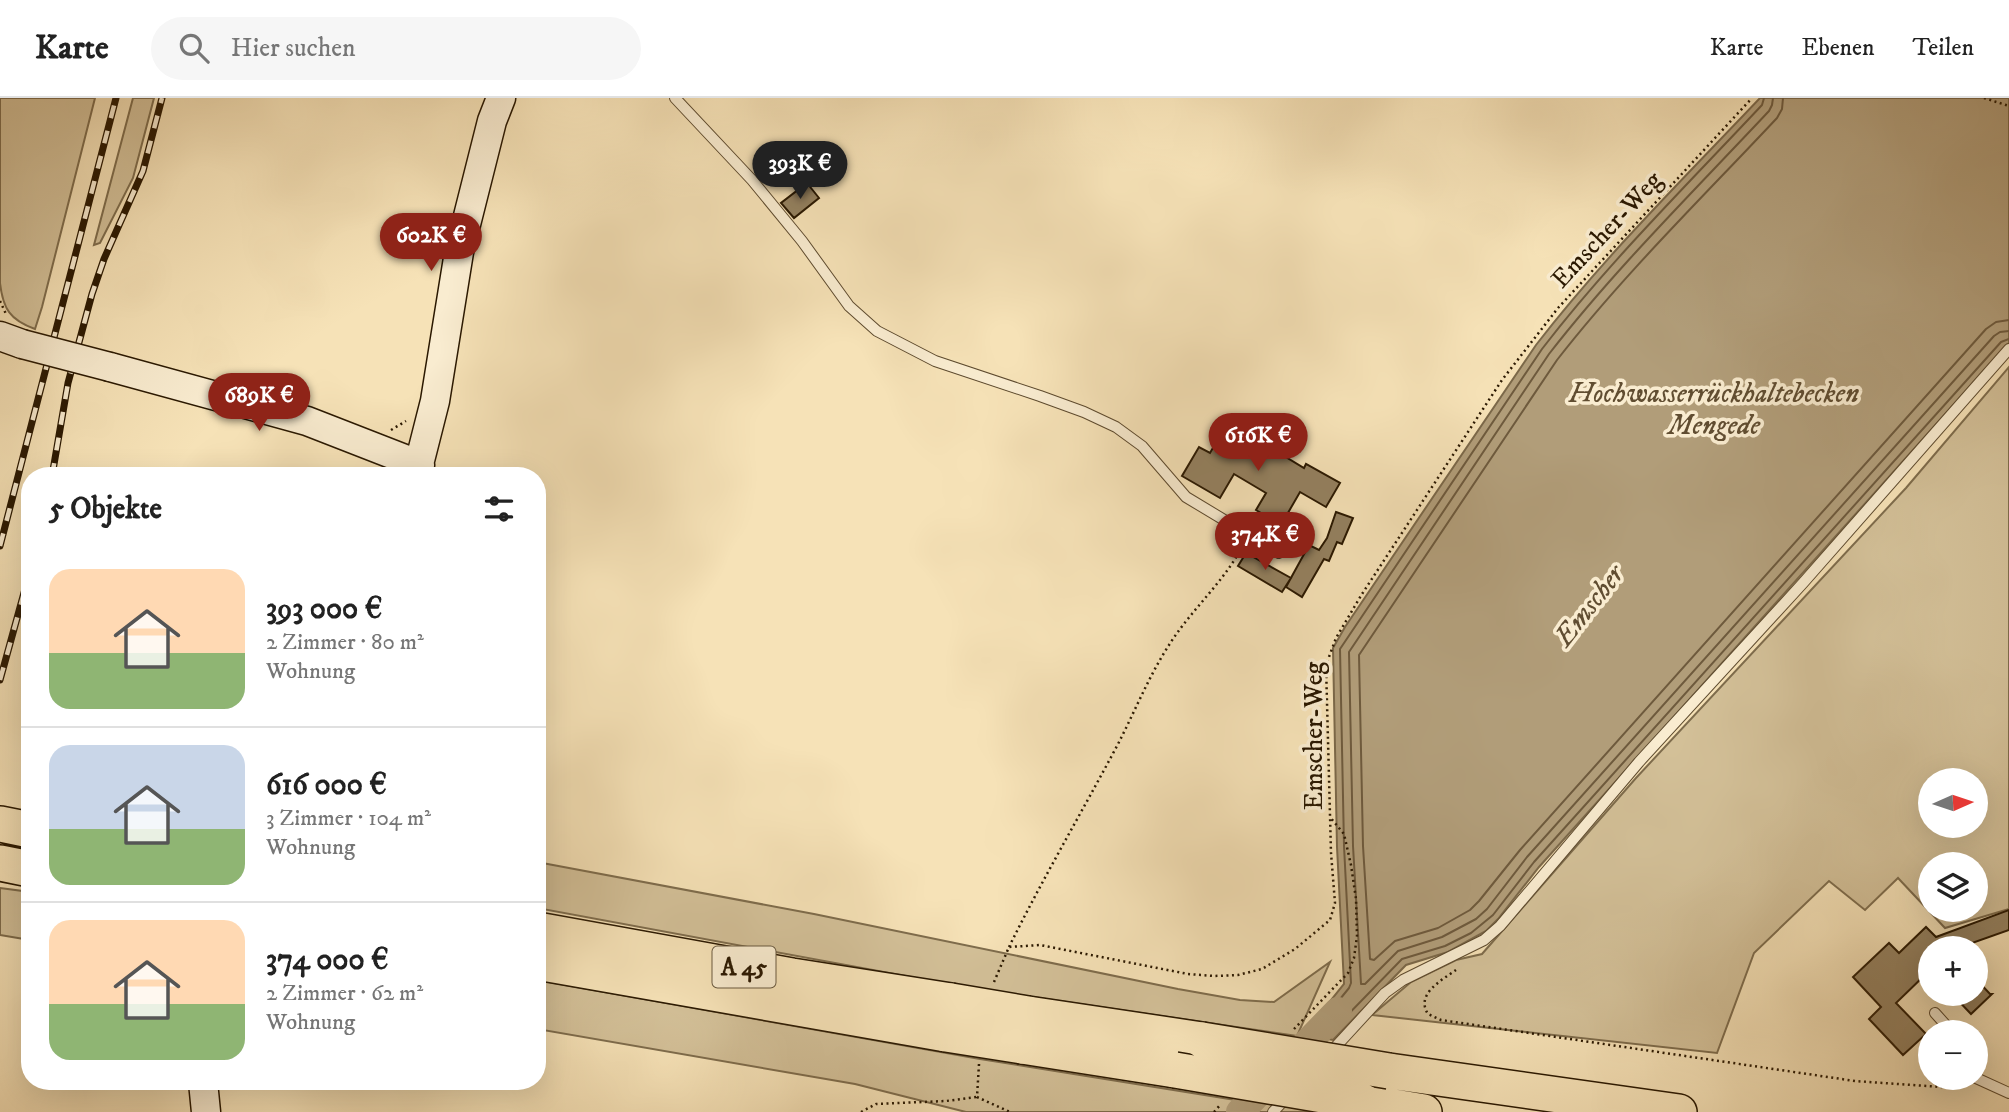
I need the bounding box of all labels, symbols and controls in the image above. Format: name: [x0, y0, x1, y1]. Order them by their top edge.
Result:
search box: [151, 17, 641, 80]
text: Karte: [35, 28, 109, 69]
icon: search: [175, 29, 213, 67]
text: Hier suchen: [231, 32, 356, 65]
text: Karte: [1710, 33, 1763, 63]
text: Ebenen: [1801, 33, 1875, 63]
text: Teilen: [1913, 33, 1974, 63]
pin: 393K €: [743, 141, 857, 201]
text: 393K €: [768, 149, 832, 178]
street label: Emscher-Weg: [1544, 164, 1670, 296]
pin: 602K €: [374, 214, 488, 273]
text: 602K €: [396, 221, 466, 250]
pin: 689K €: [202, 374, 316, 433]
water label: Hochwasserrückhaltebecken Mengede: [1568, 376, 1859, 443]
text: 689K €: [224, 381, 294, 410]
pin: 616K €: [1201, 414, 1315, 473]
text: 616K €: [1225, 421, 1291, 450]
icon: filters: [480, 490, 518, 528]
text: 5 Objekte: [49, 491, 162, 528]
pin: 374K €: [1208, 512, 1322, 572]
text: 374K €: [1231, 520, 1299, 549]
water label: Emscher: [1545, 557, 1633, 655]
text: 393 000 €: [266, 591, 382, 628]
icon: home: [105, 597, 189, 681]
text: 2 Zimmer · 80 m²: [266, 628, 424, 657]
text: Wohnung: [266, 657, 355, 686]
street label: Emscher-Weg: [1298, 661, 1331, 810]
text: 616 000 €: [266, 767, 387, 804]
north arrow: [1918, 768, 1988, 838]
map controls: [1918, 768, 1988, 1090]
icon: home: [105, 773, 189, 857]
text: 3 Zimmer · 104 m²: [266, 804, 431, 833]
text: Wohnung: [266, 833, 355, 862]
button: layers: [1918, 852, 1988, 922]
button: +: [1918, 936, 1988, 1006]
text: 374 000 €: [266, 942, 389, 979]
road number: A 45: [712, 946, 776, 988]
icon: home: [105, 948, 189, 1032]
text: 2 Zimmer · 62 m²: [266, 979, 423, 1008]
text: Wohnung: [266, 1008, 355, 1037]
button: −: [1918, 1020, 1988, 1090]

